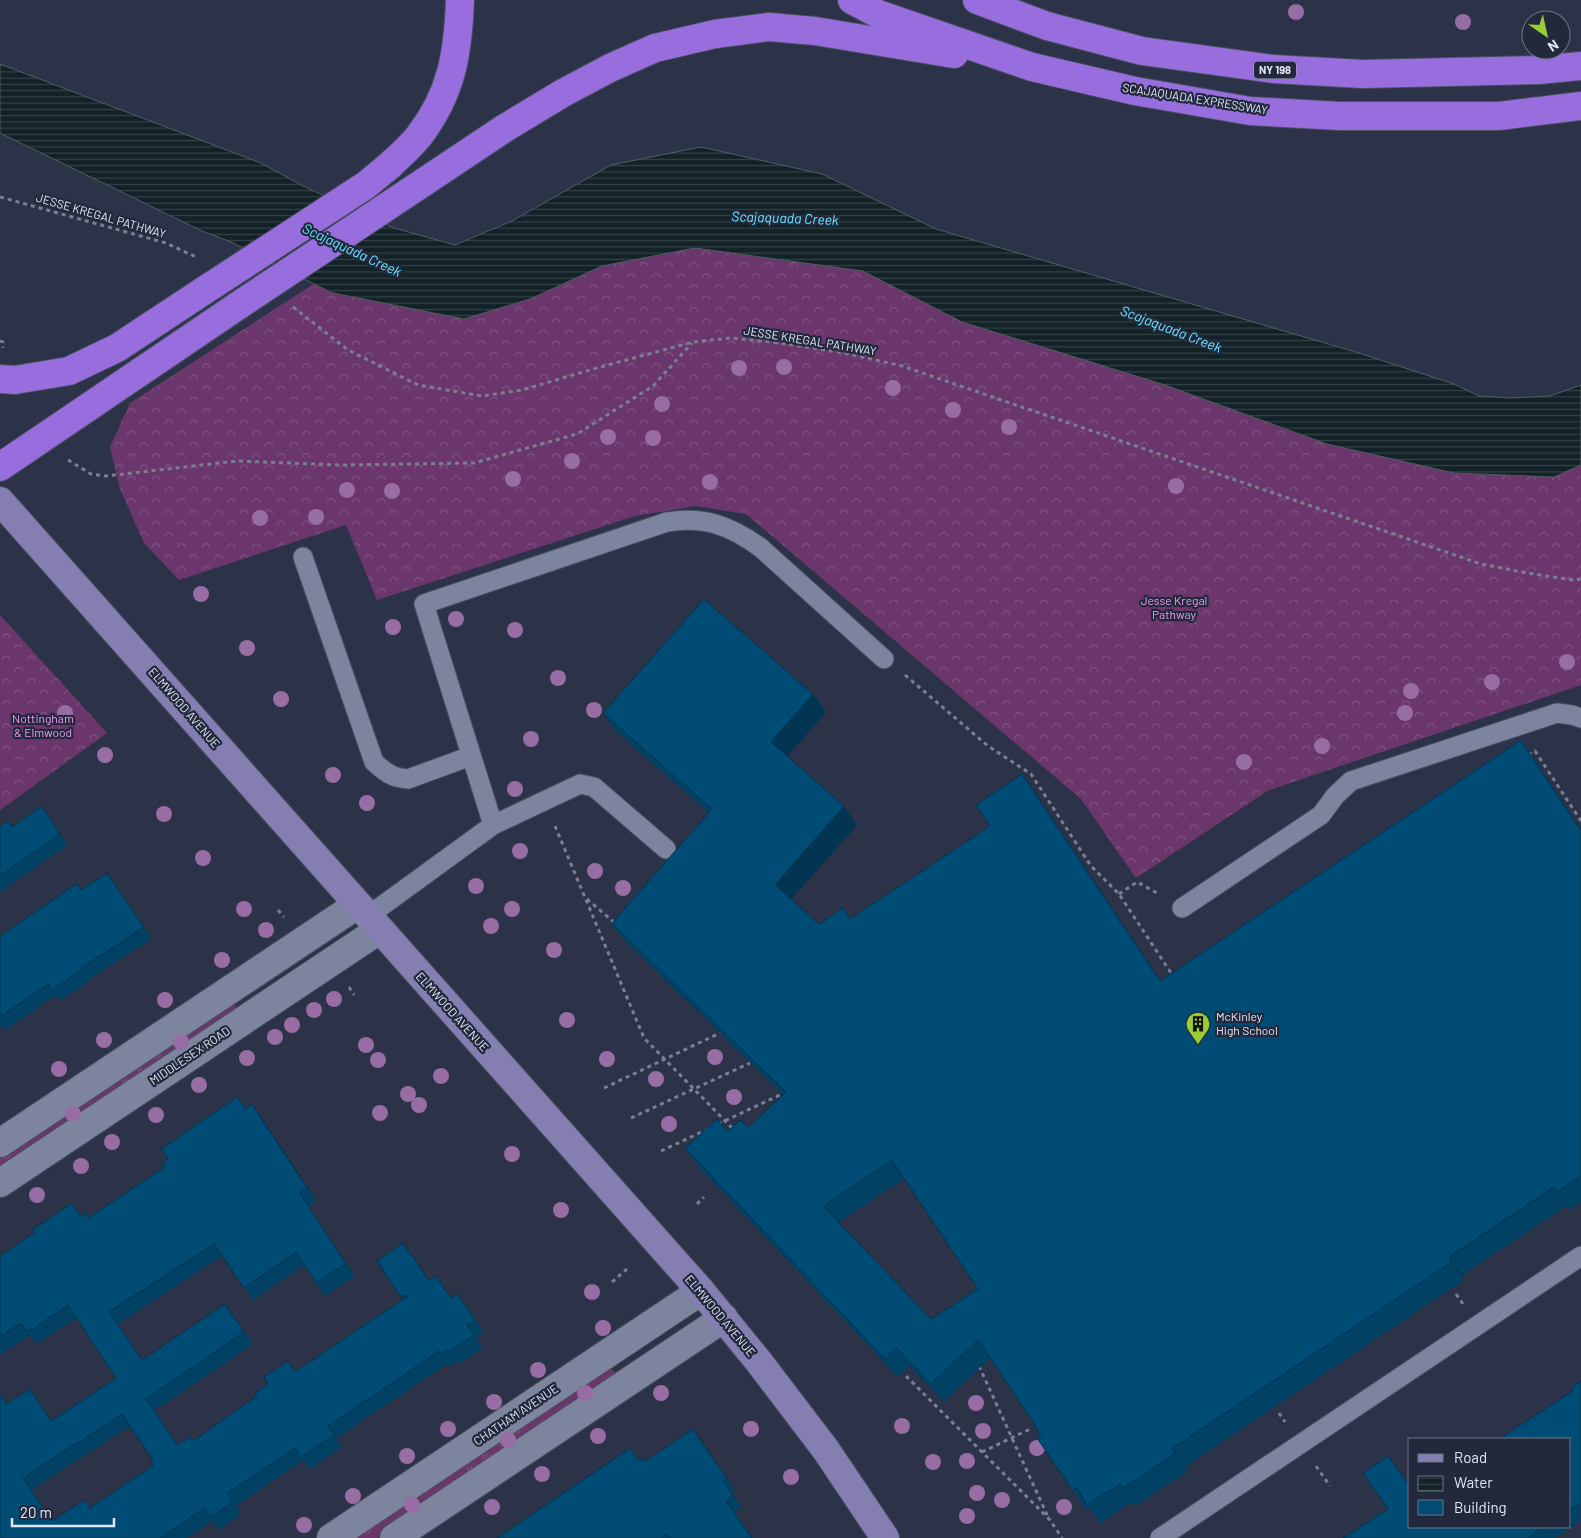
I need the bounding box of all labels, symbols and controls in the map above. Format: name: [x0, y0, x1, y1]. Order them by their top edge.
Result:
north arrow: [1521, 10, 1571, 60]
text: N: [1545, 37, 1562, 56]
road number: NY 198: [1254, 62, 1296, 78]
street label: SCAJAQUADA EXPRESSWAY: [1121, 80, 1269, 116]
street label: JESSE KREGAL PATHWAY: [35, 190, 168, 240]
water label: Scajaquada Creek: [731, 207, 839, 228]
water label: Scajaquada Creek: [300, 219, 405, 280]
water label: Scajaquada Creek: [1118, 301, 1224, 356]
street label: JESSE KREGAL PATHWAY: [743, 323, 878, 357]
park label: Jesse Kregal Pathway: [1141, 593, 1207, 621]
street label: ELMWOOD AVENUE: [146, 664, 223, 750]
park label: Nottingham & Elmwood: [12, 711, 74, 739]
street label: ELMWOOD AVENUE: [414, 969, 492, 1054]
place label: McKinley High School: [1216, 1009, 1278, 1037]
building icon: McKinley High School: [1185, 1011, 1211, 1045]
street label: MIDDLESEX ROAD: [147, 1023, 232, 1087]
street label: ELMWOOD AVENUE: [683, 1272, 759, 1359]
street label: CHATHAM AVENUE: [471, 1381, 560, 1448]
legend: [1408, 1438, 1571, 1528]
text: Road: [1454, 1448, 1487, 1466]
text: Water: [1454, 1473, 1493, 1491]
scale bar: [12, 1496, 115, 1528]
text: Building: [1454, 1498, 1507, 1516]
text: 20 m: [20, 1503, 52, 1521]

